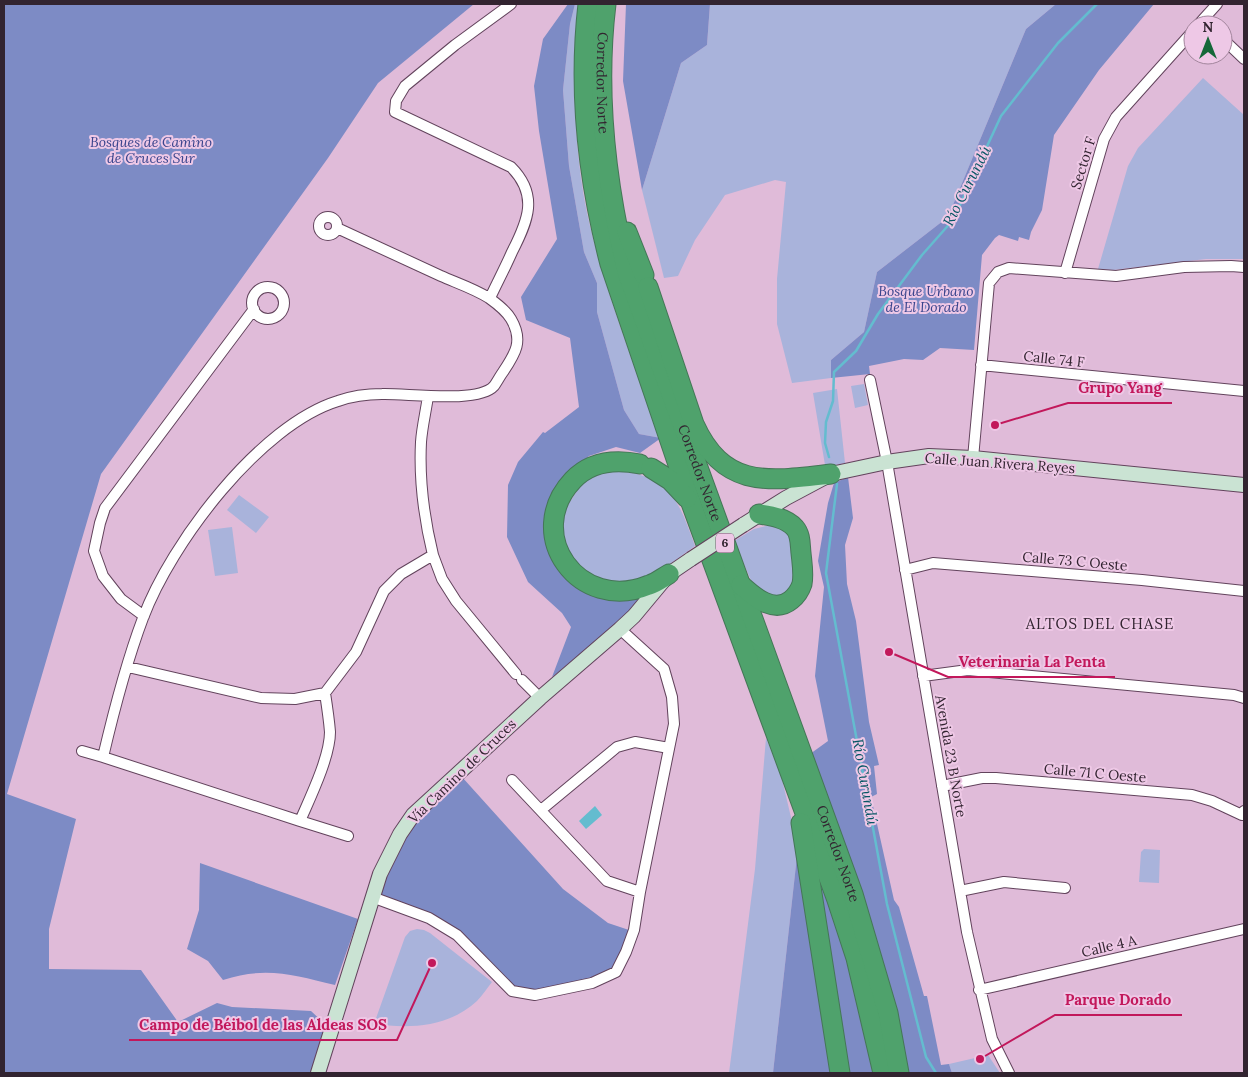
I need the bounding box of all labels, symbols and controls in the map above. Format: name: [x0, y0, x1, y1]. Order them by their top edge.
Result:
north arrow: [1183, 15, 1233, 65]
text: N: [1203, 18, 1214, 36]
street label: Corredor Norte: [593, 31, 613, 135]
park label: Bosques de Camino de Cruces Sur: [90, 133, 212, 167]
street label: Sector F: [1067, 134, 1100, 191]
water label: Río Curundú: [938, 142, 995, 229]
park label: Bosque Urbano de El Dorado: [878, 282, 974, 316]
street label: Calle 74 F: [1023, 347, 1086, 371]
callout: Grupo Yang: [1068, 373, 1172, 403]
text: Grupo Yang: [1078, 378, 1163, 397]
street label: Corredor Norte: [674, 422, 726, 524]
street label: Calle Juan Rivera Reyes: [924, 449, 1076, 477]
road number: 6: [716, 534, 734, 552]
street label: Calle 73 C Oeste: [1022, 547, 1129, 575]
district label: ALTOS DEL CHASE: [1025, 614, 1174, 633]
callout: Veterinaria La Penta: [948, 647, 1115, 677]
text: Veterinaria La Penta: [958, 652, 1106, 671]
street label: Avenida 23 B Norte: [931, 692, 971, 819]
street label: Vía Camino de Cruces: [404, 715, 520, 828]
water label: Río Curundú: [849, 737, 882, 827]
street label: Calle 71 C Oeste: [1043, 760, 1147, 786]
street label: Corredor Norte: [812, 803, 864, 905]
street label: Calle 4 A: [1080, 931, 1138, 961]
callout: Parque Dorado: [1055, 985, 1182, 1015]
text: Parque Dorado: [1065, 990, 1172, 1009]
callout: Campo de Béibol de las Aldeas SOS: [129, 1010, 397, 1040]
text: Campo de Béibol de las Aldeas SOS: [139, 1015, 387, 1034]

